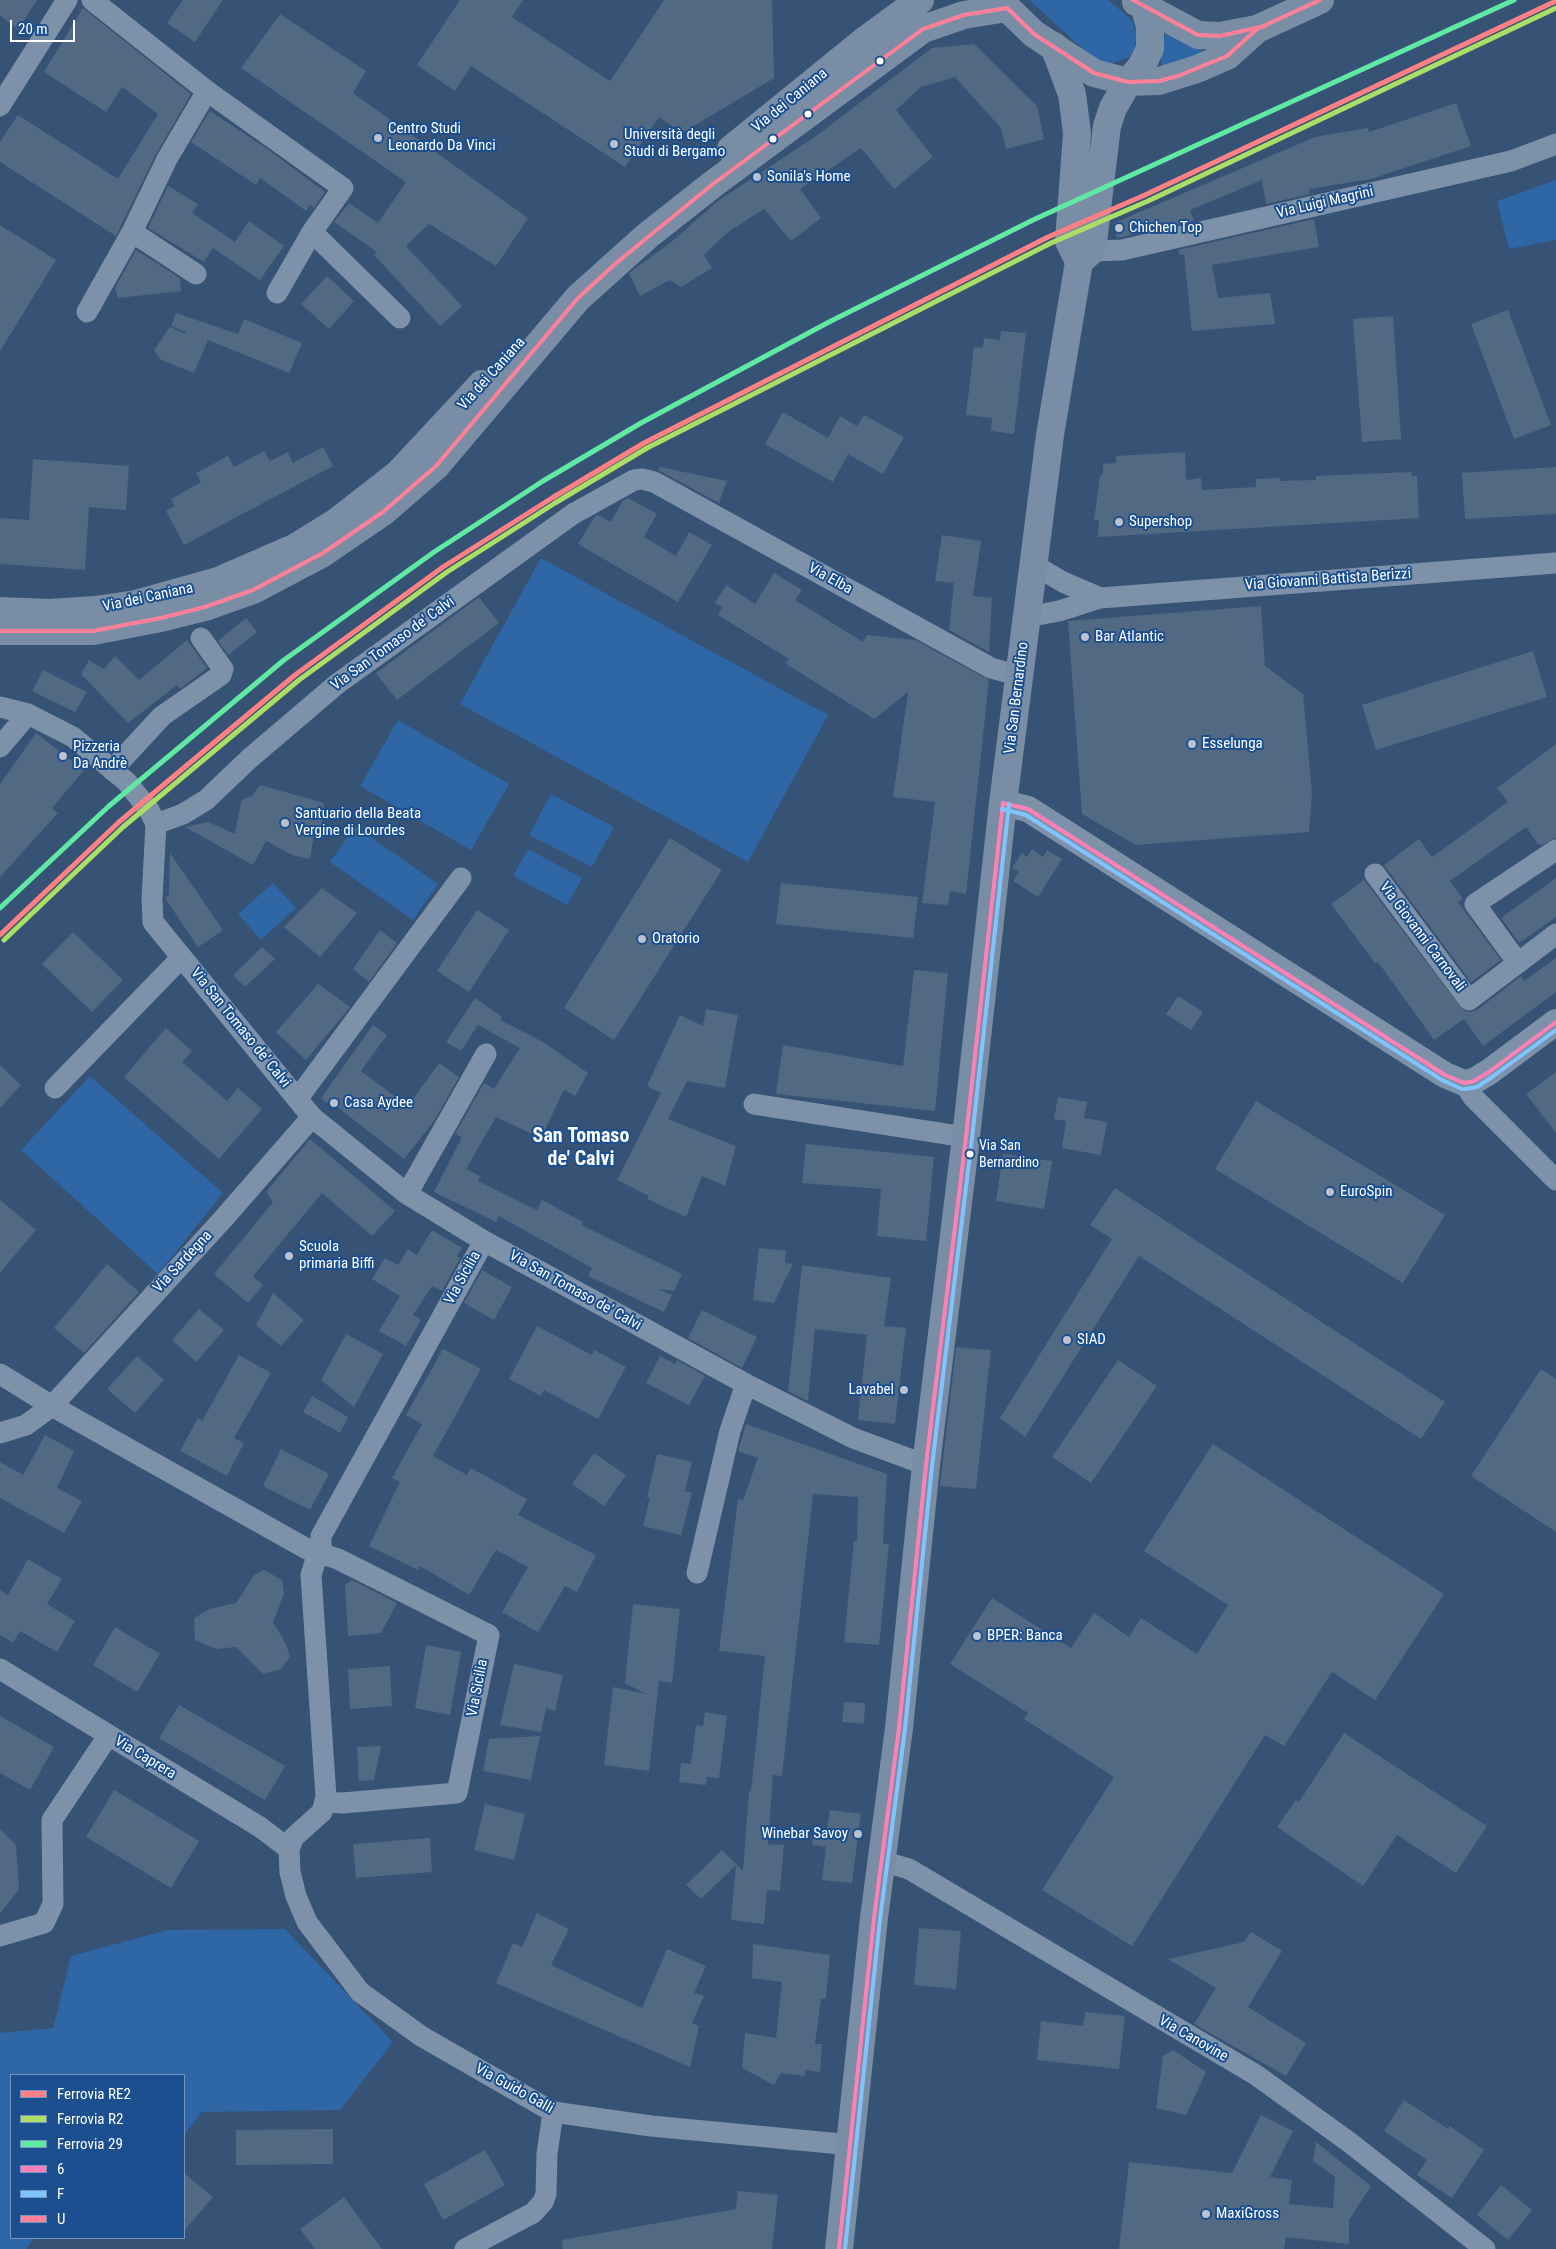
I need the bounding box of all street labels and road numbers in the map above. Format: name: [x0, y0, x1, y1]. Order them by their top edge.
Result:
street label: Via dei Caniana: [749, 65, 831, 137]
street label: Via Luigi Magrini: [1275, 183, 1375, 223]
street label: Via dei Caniana: [455, 334, 529, 414]
street label: Via Elba: [805, 560, 855, 598]
street label: Via Giovanni Battista Berizzi: [1244, 565, 1412, 595]
street label: Via dei Caniana: [101, 580, 195, 616]
street label: Via San Tomaso de' Calvi: [328, 593, 458, 695]
street label: Via San Bernardino: [1001, 641, 1033, 755]
street label: Via Giovanni Carnovali: [1375, 879, 1469, 995]
street label: Via San Tomaso de' Calvi: [186, 965, 294, 1091]
street label: Via Sardegna: [150, 1227, 216, 1297]
street label: Via San Tomaso de' Calvi: [506, 1247, 644, 1335]
street label: Via Sicilia: [441, 1248, 485, 1308]
street label: Via Sicilia: [464, 1658, 492, 1718]
street label: Via Caprera: [111, 1733, 179, 1783]
street label: Via Canovine: [1155, 2012, 1231, 2066]
street label: Via Guido Galli: [472, 2060, 556, 2118]

